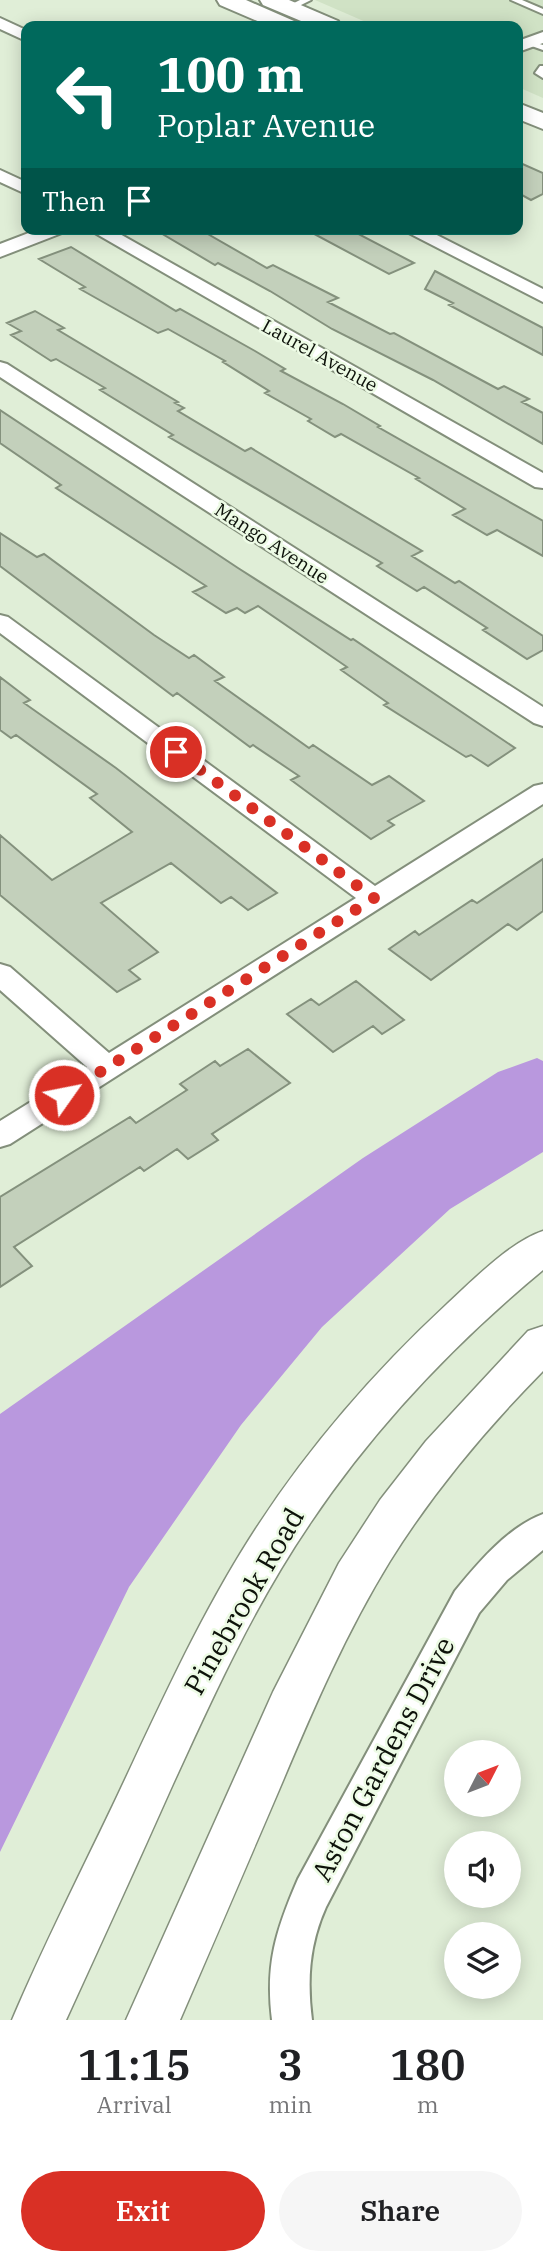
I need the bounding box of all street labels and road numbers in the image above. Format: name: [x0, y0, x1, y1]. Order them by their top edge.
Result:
street label: Laurel Avenue: [258, 313, 382, 397]
street label: Mango Avenue: [210, 497, 334, 589]
street label: Pinebrook Road: [175, 1501, 312, 1701]
street label: Aston Gardens Drive: [302, 1630, 463, 1887]

